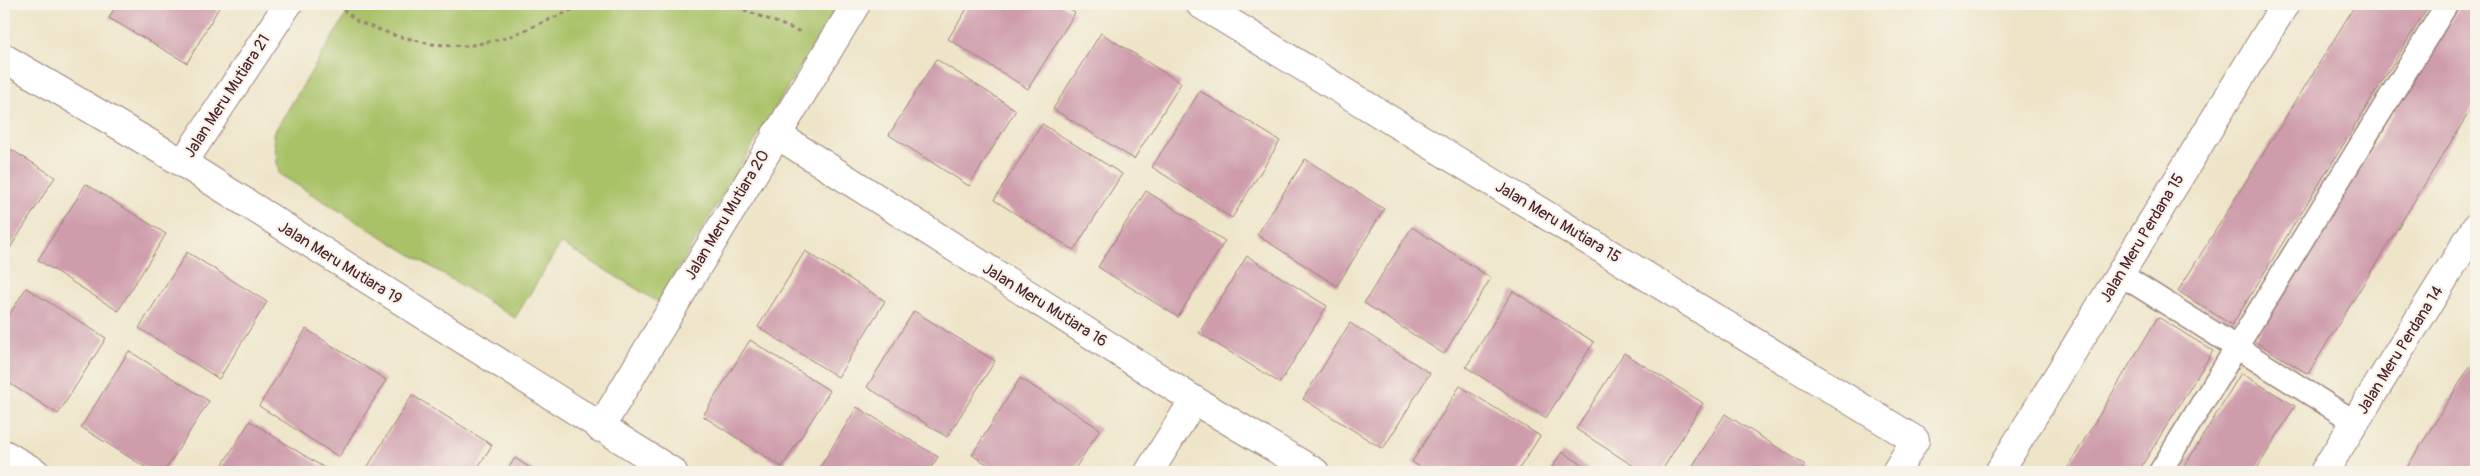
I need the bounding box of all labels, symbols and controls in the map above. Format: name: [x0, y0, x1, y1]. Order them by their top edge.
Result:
street label: Jalan Meru Mutiara 21: [180, 31, 274, 161]
street label: Jalan Meru Mutiara 20: [680, 146, 774, 284]
street label: Jalan Meru Perdana 15: [2096, 170, 2188, 306]
street label: Jalan Meru Mutiara 15: [1492, 177, 1624, 267]
street label: Jalan Meru Mutiara 19: [274, 217, 406, 309]
street label: Jalan Meru Mutiara 16: [979, 258, 1111, 352]
street label: Jalan Meru Perdana 14: [2352, 282, 2448, 418]

